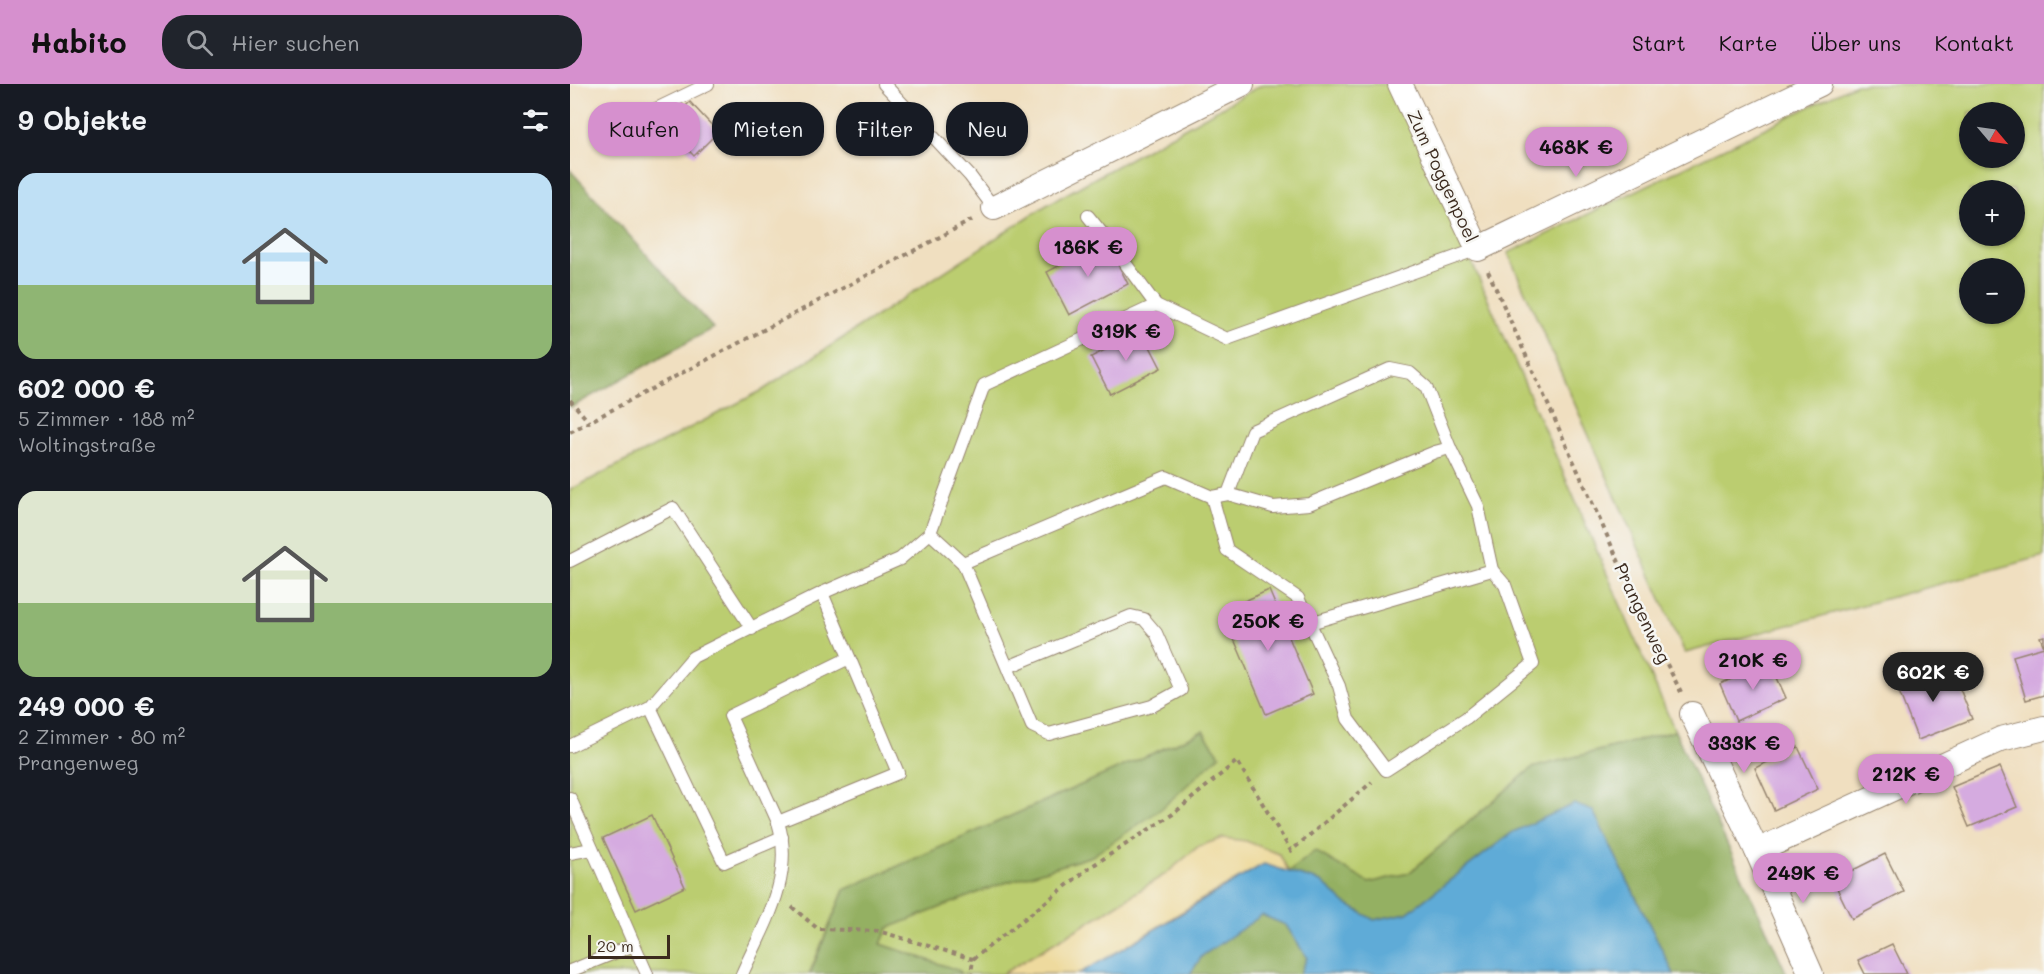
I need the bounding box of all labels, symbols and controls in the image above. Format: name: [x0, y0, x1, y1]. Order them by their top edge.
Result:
search box: [162, 15, 582, 69]
text: Habito: [30, 24, 126, 60]
icon: search: [183, 26, 216, 59]
text: Hier suchen: [231, 28, 359, 57]
text: Start: [1632, 29, 1686, 56]
text: Karte: [1719, 29, 1777, 56]
text: Über uns: [1810, 29, 1901, 56]
text: Kontakt: [1934, 29, 2014, 56]
chip: Kaufen: [588, 102, 700, 156]
chip: Mieten: [712, 102, 824, 156]
chip: Filter: [836, 102, 934, 156]
chip: Neu: [946, 102, 1028, 156]
north arrow: [1959, 102, 2025, 168]
map controls: [1959, 102, 2025, 324]
text: 9 Objekte: [18, 103, 147, 137]
icon: filters: [519, 104, 552, 137]
street label: Zum Poggenpoel: [1402, 106, 1484, 246]
pin: 468K €: [1527, 127, 1625, 178]
text: 468K €: [1539, 133, 1613, 159]
button: +: [1959, 180, 2025, 246]
icon: home: [231, 212, 339, 320]
pin: 186K €: [1039, 227, 1137, 278]
text: 186K €: [1053, 233, 1123, 259]
button: −: [1959, 258, 2025, 324]
pin: 319K €: [1077, 311, 1175, 362]
text: 319K €: [1091, 317, 1161, 343]
text: 602 000 €: [18, 371, 155, 405]
text: 5 Zimmer · 188 m²: [18, 405, 195, 431]
text: Woltingstraße: [18, 431, 156, 457]
icon: home: [231, 530, 339, 638]
street label: Prangenweg: [1609, 559, 1677, 667]
pin: 250K €: [1219, 601, 1317, 652]
text: 250K €: [1232, 607, 1304, 633]
pin: 210K €: [1704, 640, 1802, 691]
text: 210K €: [1718, 646, 1788, 672]
pin: 602K €: [1884, 652, 1982, 703]
text: 602K €: [1897, 658, 1969, 684]
text: 249 000 €: [18, 689, 155, 723]
text: 2 Zimmer · 80 m²: [18, 723, 185, 749]
pin: 333K €: [1695, 723, 1793, 774]
text: 333K €: [1708, 729, 1780, 755]
text: Prangenweg: [18, 749, 138, 775]
pin: 212K €: [1857, 754, 1955, 805]
text: 212K €: [1872, 760, 1940, 786]
pin: 249K €: [1754, 853, 1852, 904]
text: 249K €: [1767, 859, 1839, 885]
scale bar: [588, 932, 670, 960]
text: 20 m: [597, 935, 634, 956]

